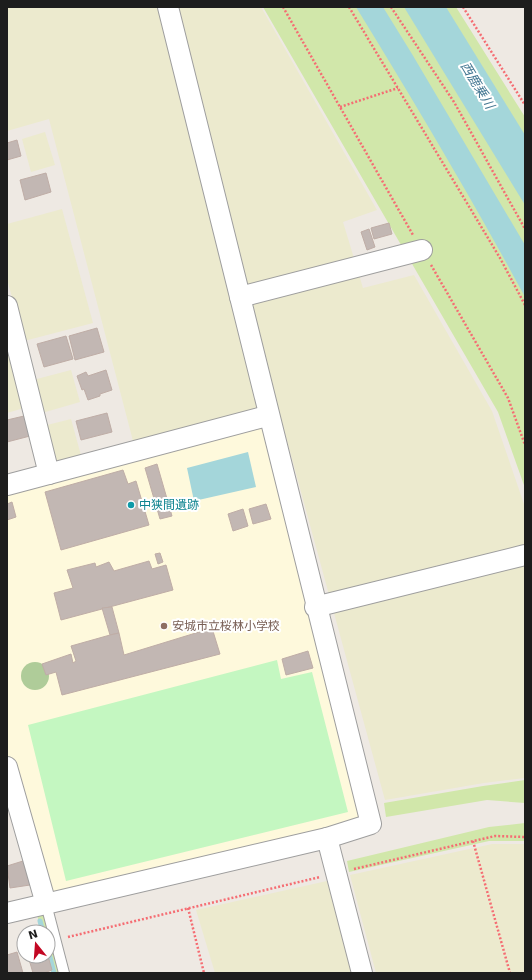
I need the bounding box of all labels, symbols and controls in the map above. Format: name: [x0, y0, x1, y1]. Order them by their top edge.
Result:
water label: 西鹿乗川: [458, 59, 498, 113]
place label: 中狭間遺跡: [139, 498, 199, 512]
marker: 中狭間遺跡: [126, 500, 136, 510]
place label: 安城市立桜林小学校: [172, 619, 280, 633]
marker: 安城市立桜林小学校: [159, 621, 169, 631]
north arrow: [16, 924, 56, 964]
text: N: [27, 927, 40, 942]

